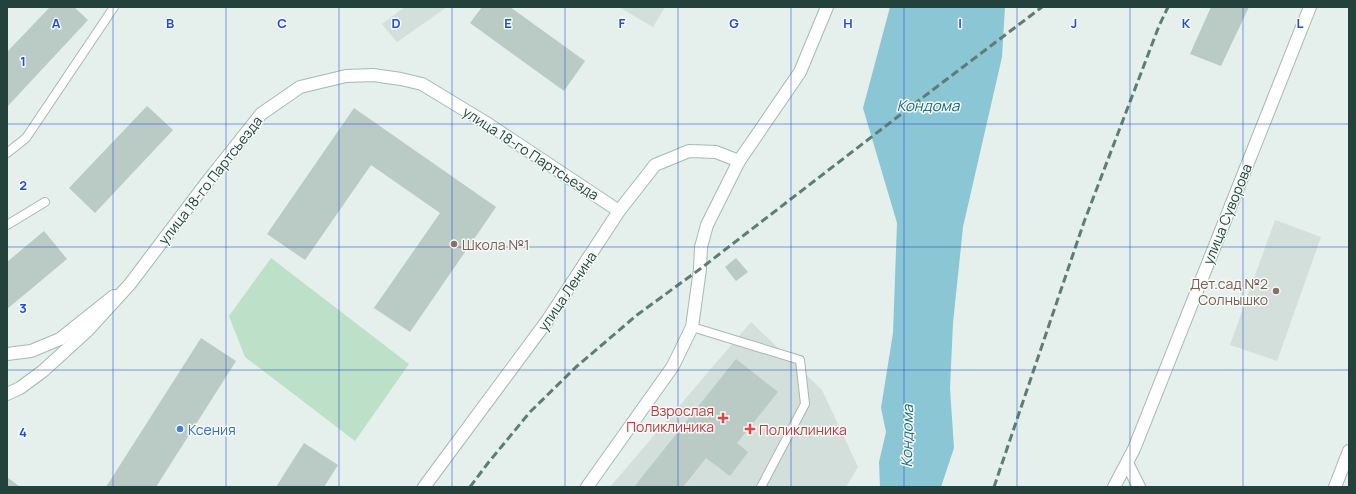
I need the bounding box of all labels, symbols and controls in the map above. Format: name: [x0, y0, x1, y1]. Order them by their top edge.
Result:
text: A: [52, 14, 61, 32]
text: B: [166, 14, 174, 32]
text: C: [277, 14, 287, 32]
text: D: [391, 14, 401, 32]
text: E: [504, 14, 512, 32]
text: F: [619, 14, 626, 32]
text: G: [729, 14, 739, 32]
text: H: [843, 14, 853, 32]
text: I: [958, 14, 962, 32]
text: J: [1071, 14, 1077, 32]
text: K: [1182, 14, 1191, 32]
text: L: [1297, 14, 1304, 32]
text: 1: [20, 52, 26, 70]
water label: Кондома: [897, 95, 960, 116]
street label: улица 18-го Партсьезда: [459, 102, 603, 204]
street label: улица 18-го Партсьезда: [154, 112, 266, 248]
street label: улица Суворова: [1198, 161, 1256, 267]
text: 2: [19, 176, 27, 194]
place label: Школа №1: [462, 235, 529, 254]
marker: Школа №1: [449, 239, 459, 249]
street label: улица Ленина: [533, 247, 601, 335]
place label: Дет.сад №2 Солнышко: [1190, 274, 1268, 309]
marker: Дет.сад №2 Солнышко: [1271, 286, 1281, 296]
text: 3: [19, 299, 27, 317]
place label: Взрослая Поликлиника: [626, 401, 714, 436]
water label: Кондома: [896, 404, 918, 467]
marker: Взрослая Поликлиника: [717, 412, 729, 424]
place label: Ксения: [188, 420, 236, 439]
place label: Поликлиника: [759, 420, 847, 439]
text: 4: [19, 423, 27, 441]
marker: Поликлиника: [744, 423, 756, 435]
marker: Ксения: [175, 424, 185, 434]

